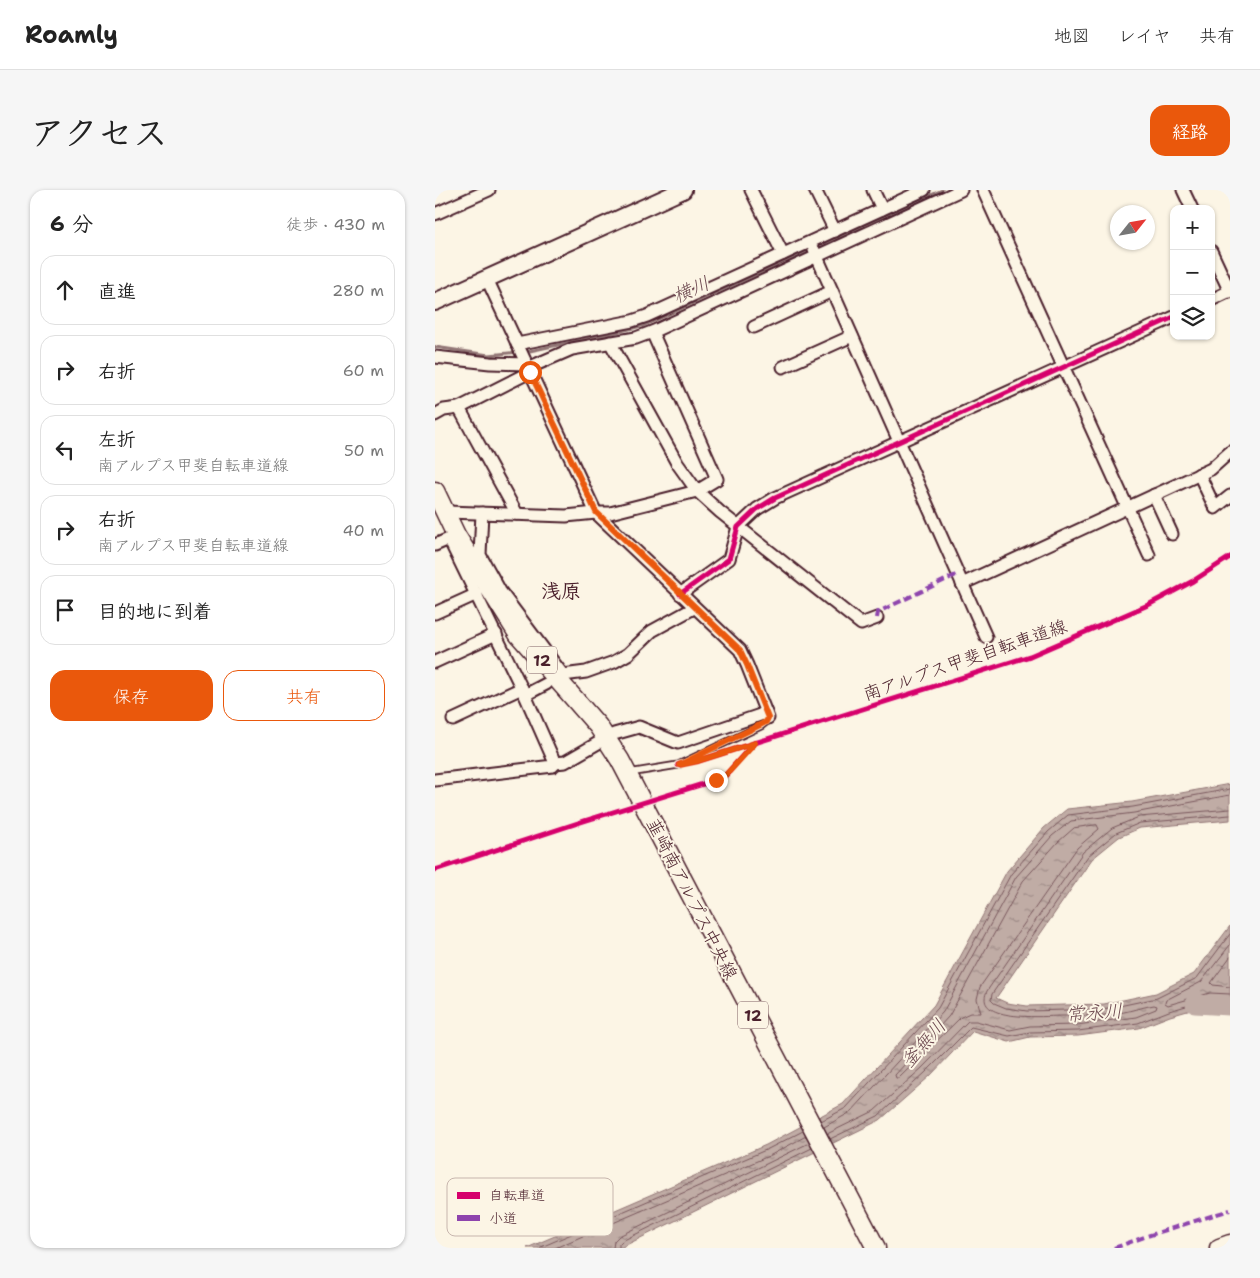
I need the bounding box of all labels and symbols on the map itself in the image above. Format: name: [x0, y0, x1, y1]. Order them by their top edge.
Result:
north arrow: [1110, 205, 1155, 250]
water label: 横川: [669, 270, 714, 309]
route start: [519, 361, 542, 384]
district label: 浅原: [541, 578, 581, 604]
street label: 南アルプス甲斐自転車道線: [860, 614, 1070, 706]
road number: 12: [527, 646, 557, 674]
route end: [705, 769, 728, 792]
street label: 韮崎南アルプス中央線: [641, 814, 743, 984]
water label: 常永川: [1065, 998, 1123, 1027]
road number: 12: [738, 1002, 768, 1028]
water label: 釜無川: [895, 1014, 952, 1073]
legend: [447, 1178, 613, 1236]
text: 自転車道: [489, 1186, 545, 1204]
text: 小道: [489, 1209, 517, 1227]

